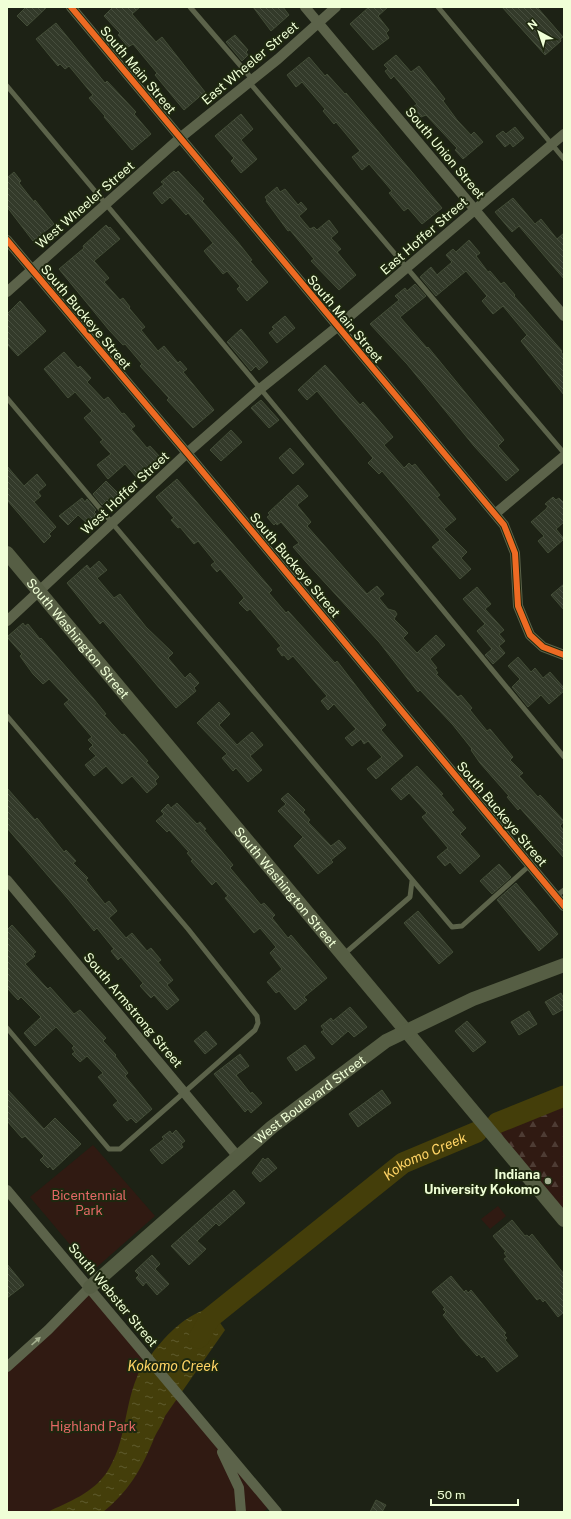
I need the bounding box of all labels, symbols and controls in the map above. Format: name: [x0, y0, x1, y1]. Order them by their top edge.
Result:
north arrow: [519, 12, 559, 52]
text: N: [525, 17, 540, 32]
street label: East Wheeler Street: [199, 18, 301, 108]
street label: South Main Street: [97, 23, 179, 117]
street label: South Union Street: [402, 104, 488, 202]
street label: West Wheeler Street: [33, 158, 137, 252]
street label: East Hoffer Street: [377, 194, 471, 278]
street label: South Buckeye Street: [38, 262, 134, 372]
street label: South Main Street: [304, 272, 386, 366]
street label: West Hoffer Street: [78, 449, 172, 537]
street label: South Buckeye Street: [247, 510, 343, 620]
street label: South Washington Street: [24, 575, 133, 701]
street label: South Buckeye Street: [454, 759, 550, 869]
street label: South Washington Street: [231, 824, 340, 950]
street label: South Armstrong Street: [81, 950, 185, 1070]
street label: West Boulevard Street: [251, 1052, 368, 1147]
water label: Kokomo Creek: [380, 1129, 469, 1184]
place label: Indiana University Kokomo: [424, 1167, 540, 1197]
marker: Indiana University Kokomo: [543, 1176, 553, 1186]
park label: Bicentennial Park: [51, 1188, 127, 1218]
street label: South Webster Street: [65, 1240, 161, 1350]
one-way arrow: [31, 1336, 41, 1346]
water label: Kokomo Creek: [127, 1358, 219, 1374]
park label: Highland Park: [50, 1419, 136, 1434]
scale bar: [431, 1481, 518, 1507]
text: 50 m: [437, 1488, 465, 1502]

